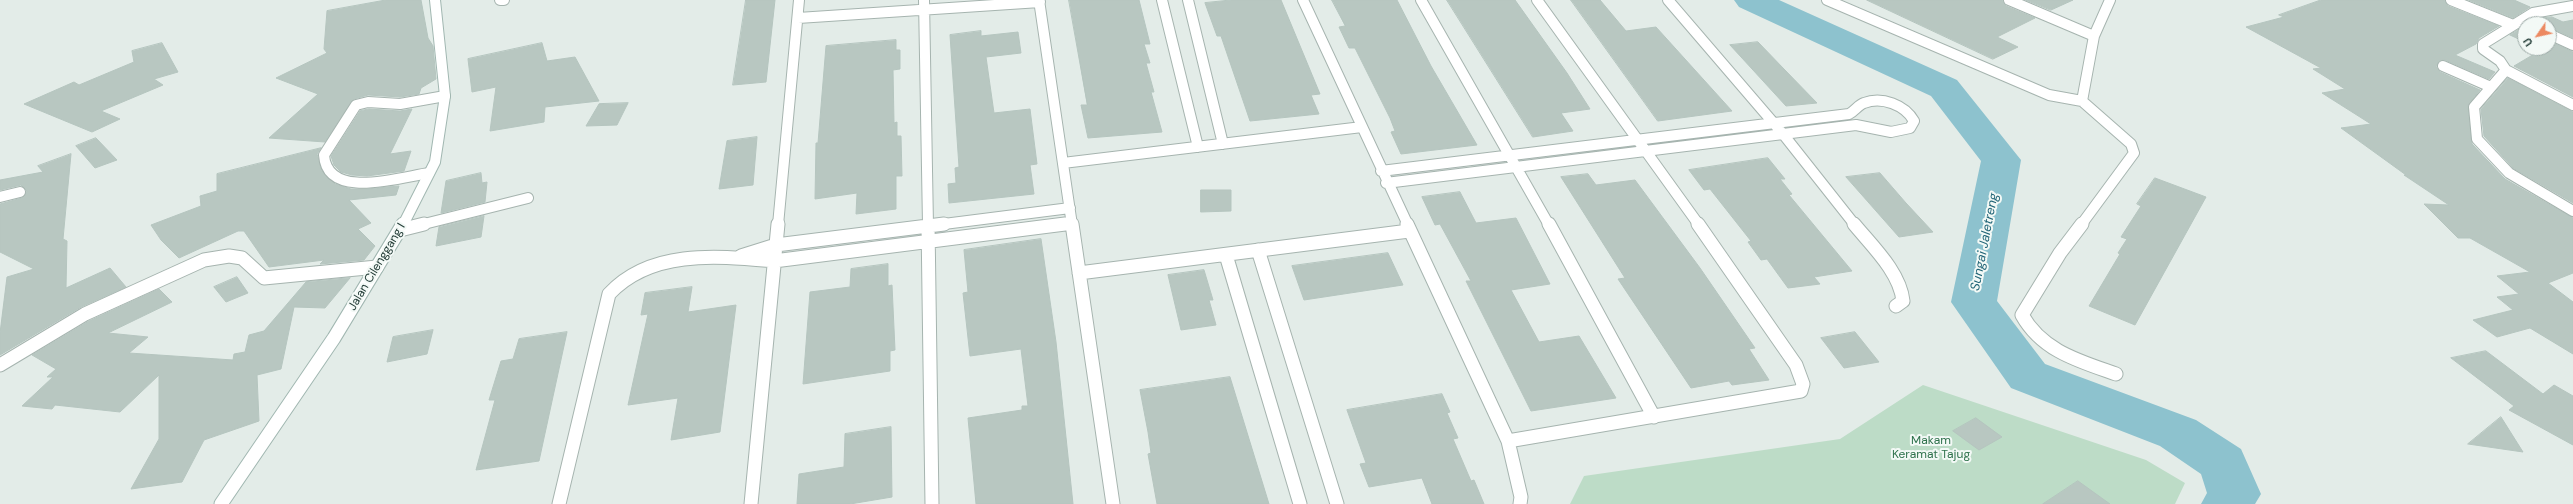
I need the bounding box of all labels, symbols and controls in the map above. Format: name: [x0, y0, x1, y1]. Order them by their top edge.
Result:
north arrow: [2517, 16, 2557, 56]
text: U: [2520, 35, 2536, 49]
water label: Sungai Jaletreng: [1968, 192, 2002, 292]
street label: Jalan Cilenggang I: [345, 221, 409, 313]
park label: Makam Keramat Tajug: [1892, 434, 1970, 462]

